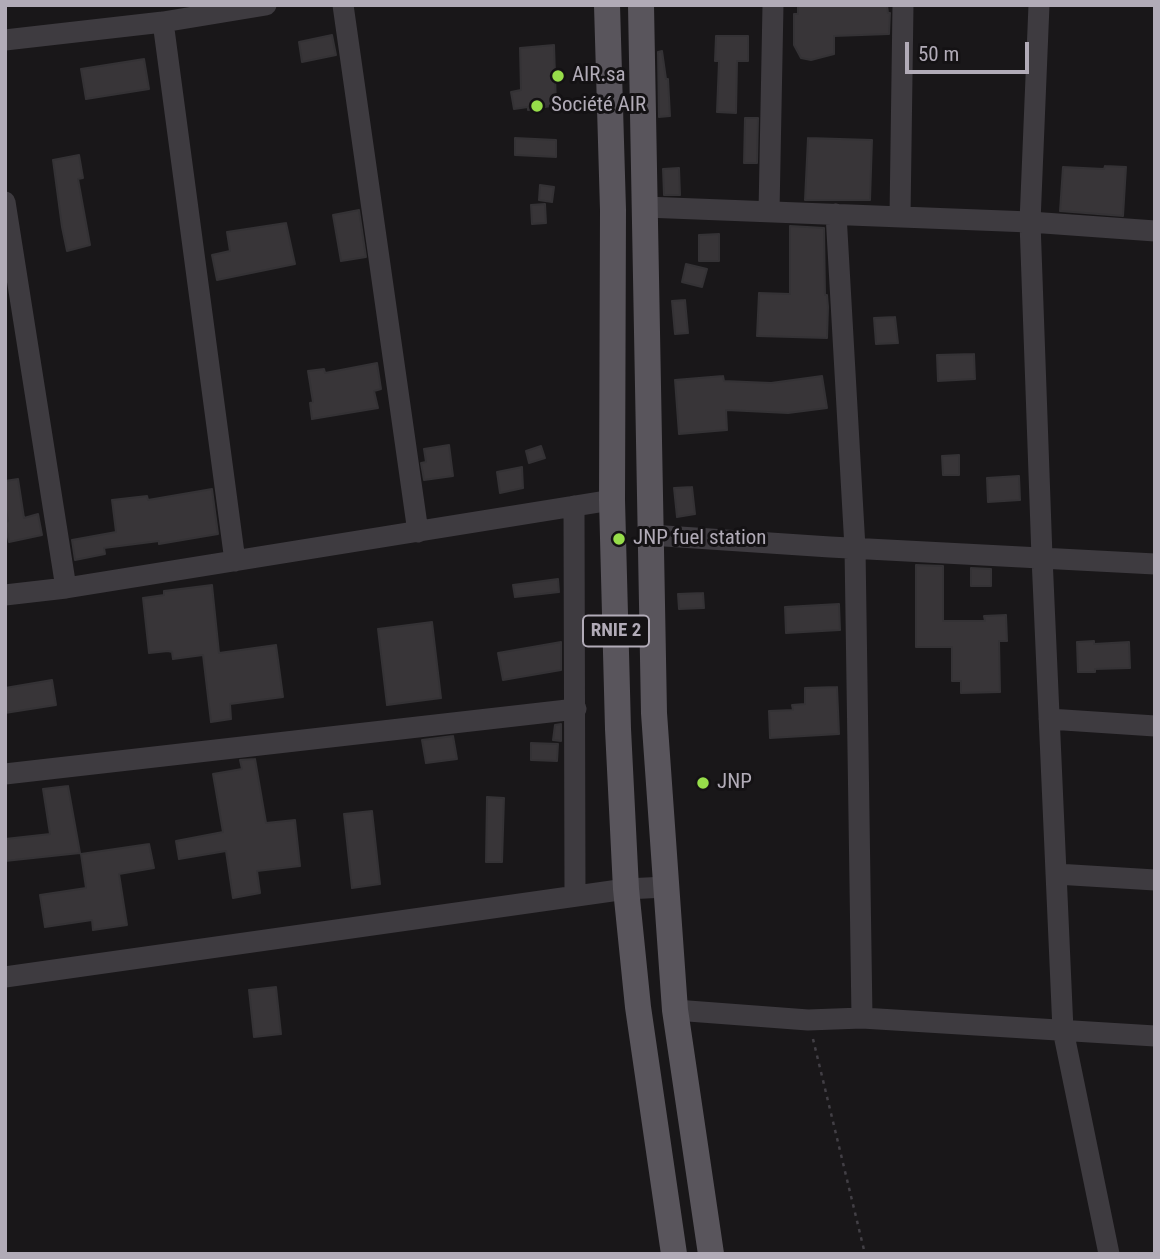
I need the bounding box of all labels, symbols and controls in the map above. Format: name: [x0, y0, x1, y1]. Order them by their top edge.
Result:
scale bar: [908, 28, 1032, 72]
text: 50 m: [918, 42, 959, 66]
place label: AIR.sa: [572, 63, 626, 89]
marker: AIR.sa: [550, 68, 566, 84]
place label: Société AIR: [551, 93, 646, 119]
marker: Société AIR: [529, 98, 545, 114]
place label: JNP fuel station: [633, 526, 766, 552]
marker: JNP fuel station: [611, 531, 627, 547]
road number: RNIE 2: [583, 616, 649, 646]
place label: JNP: [717, 770, 752, 796]
marker: JNP: [695, 775, 711, 791]

